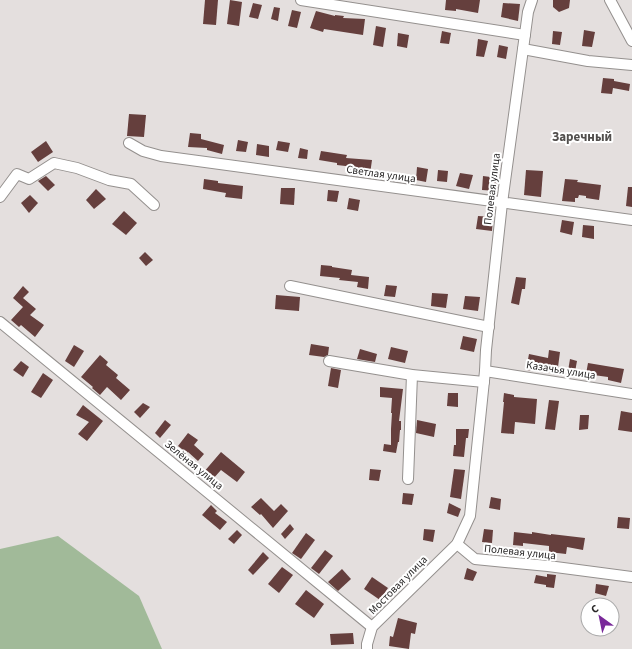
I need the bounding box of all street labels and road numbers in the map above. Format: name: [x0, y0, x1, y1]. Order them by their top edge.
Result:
street label: Полевая улица: [480, 152, 504, 226]
street label: Светлая улица: [345, 162, 417, 186]
street label: Казачья улица: [525, 357, 597, 383]
street label: Зелёная улица: [162, 437, 226, 493]
street label: Полевая улица: [483, 541, 557, 563]
street label: Мостовая улица: [365, 552, 431, 618]

